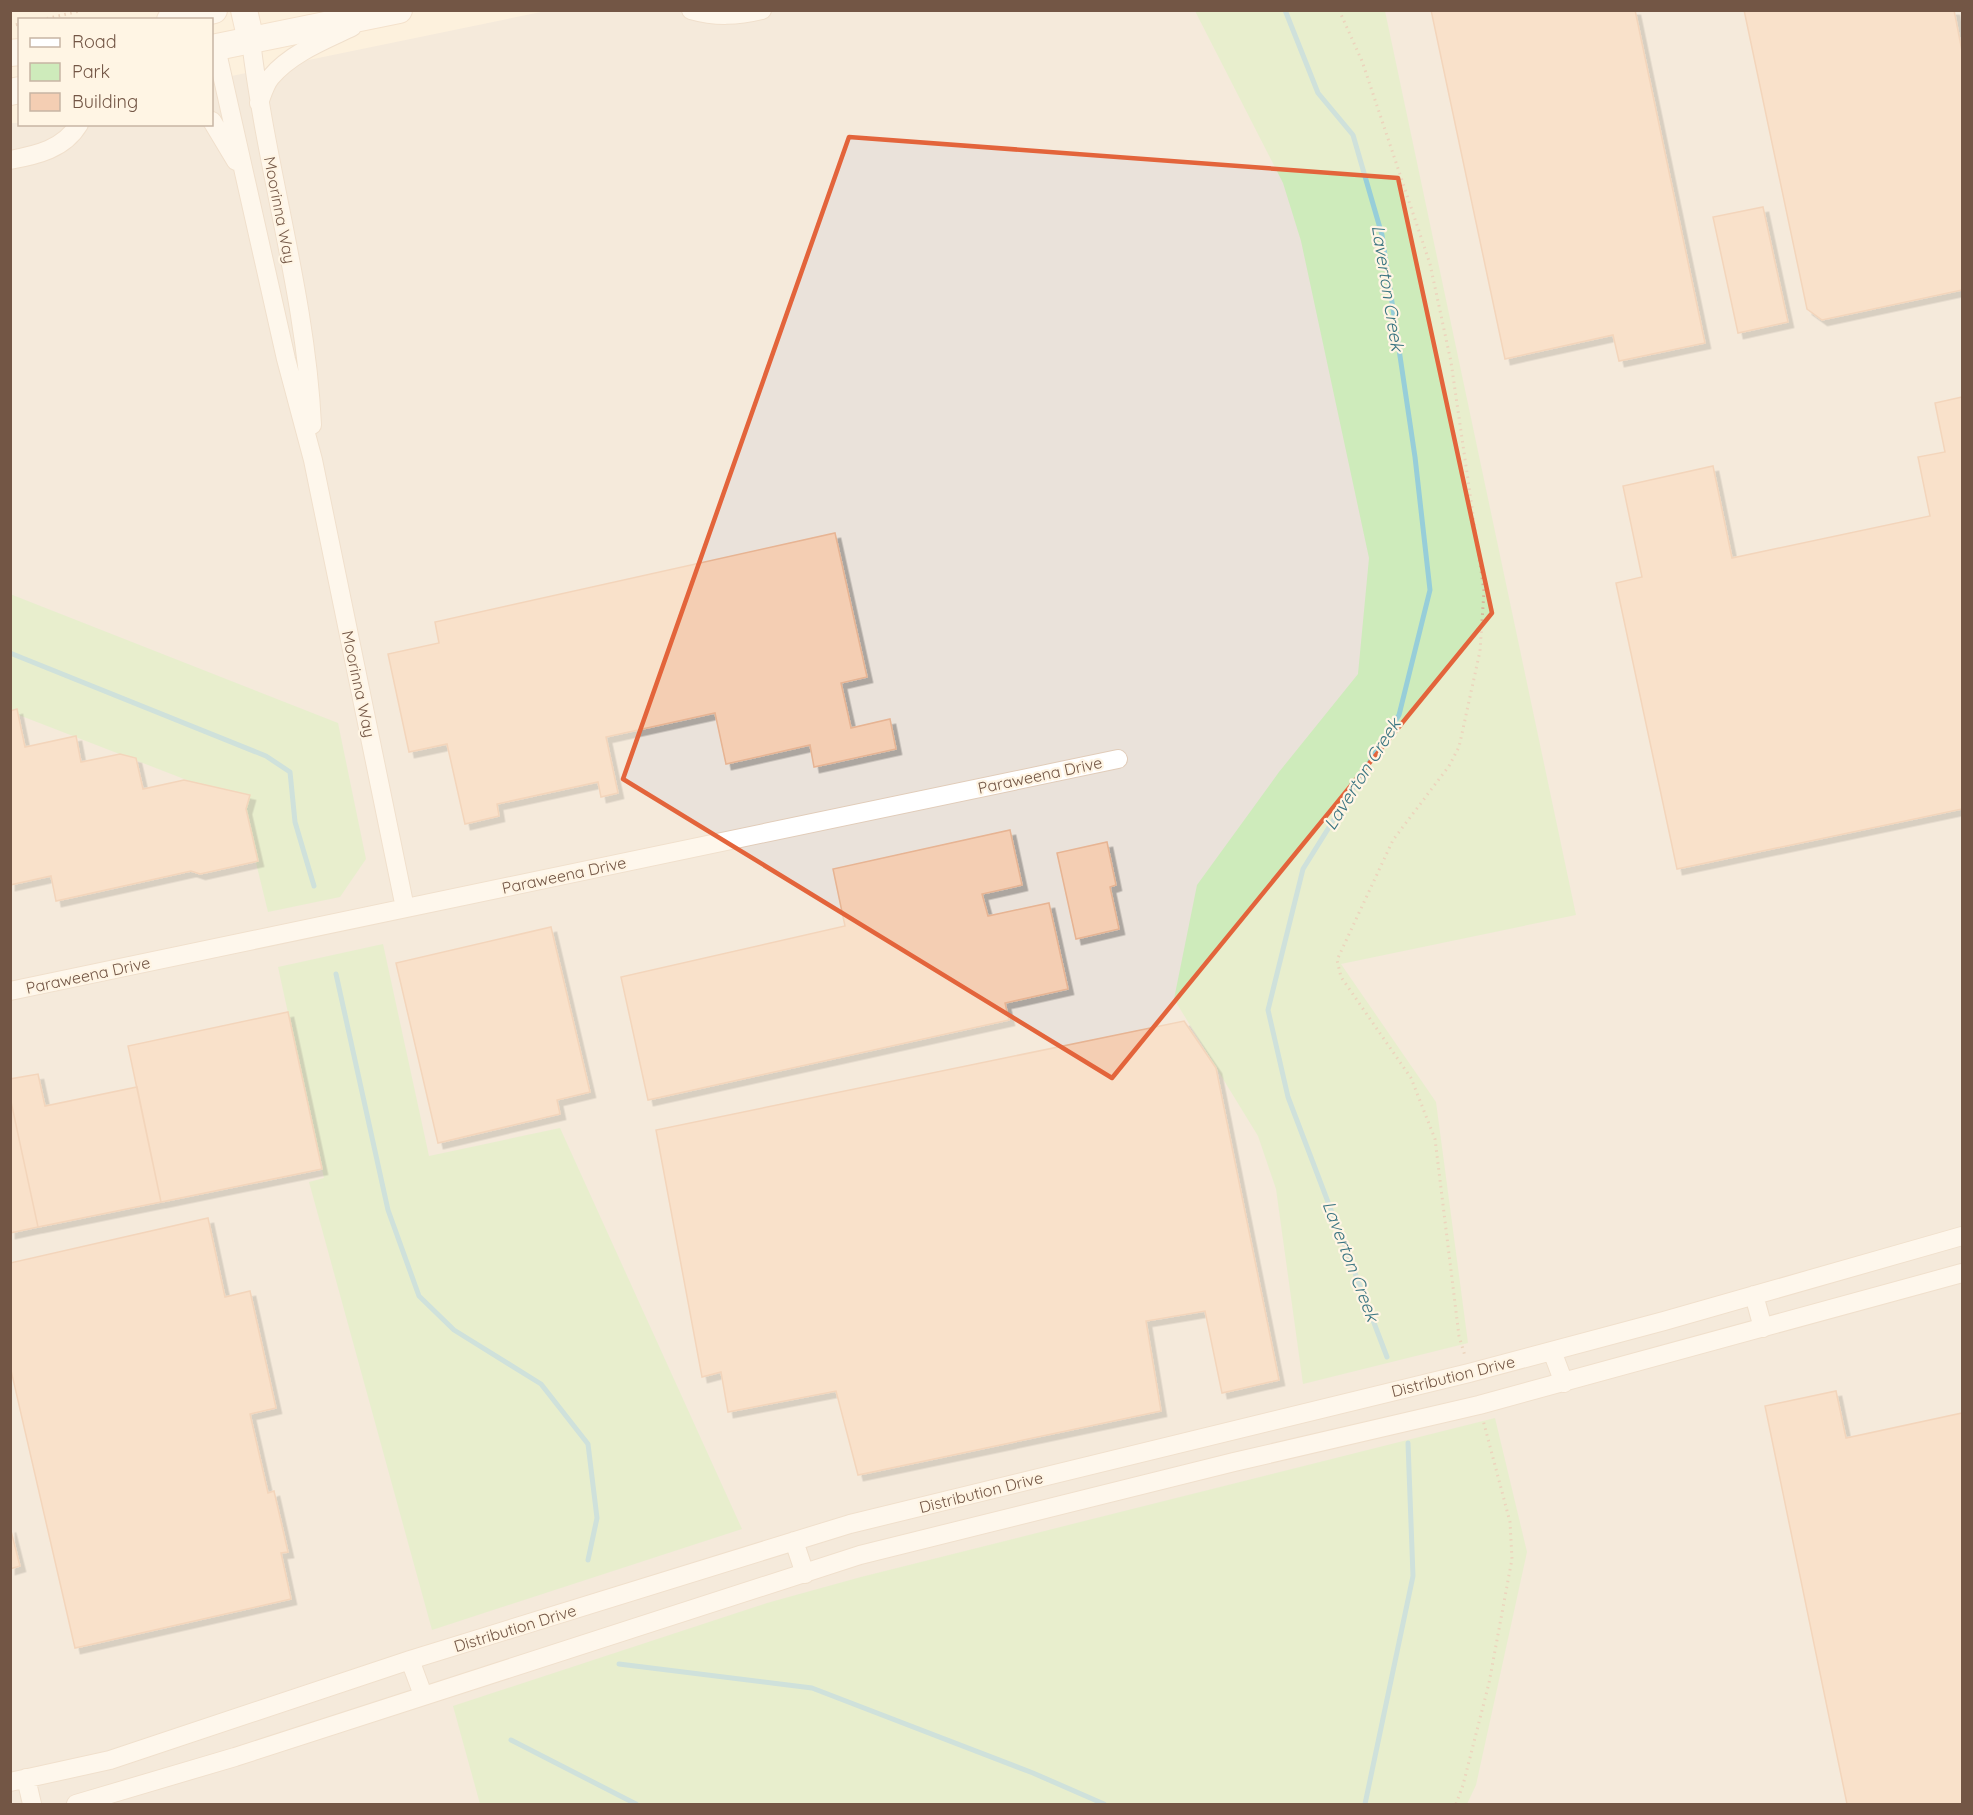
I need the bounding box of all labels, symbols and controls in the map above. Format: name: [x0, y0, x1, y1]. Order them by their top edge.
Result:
legend: [18, 18, 213, 126]
text: Road: [72, 30, 117, 53]
text: Park: [72, 60, 110, 83]
text: Building: [72, 90, 138, 113]
street label: Moorinna Way: [260, 155, 300, 265]
water label: Laverton Creek: [1367, 223, 1410, 354]
street label: Moorinna Way: [338, 629, 380, 739]
water label: Laverton Creek: [1319, 713, 1406, 834]
street label: Paraweena Drive: [976, 752, 1104, 798]
street label: Paraweena Drive: [500, 852, 628, 898]
street label: Paraweena Drive: [24, 952, 152, 998]
water label: Laverton Creek: [1317, 1197, 1385, 1326]
street label: Distribution Drive: [1389, 1351, 1517, 1401]
street label: Distribution Drive: [917, 1467, 1045, 1517]
street label: Distribution Drive: [451, 1600, 579, 1656]

